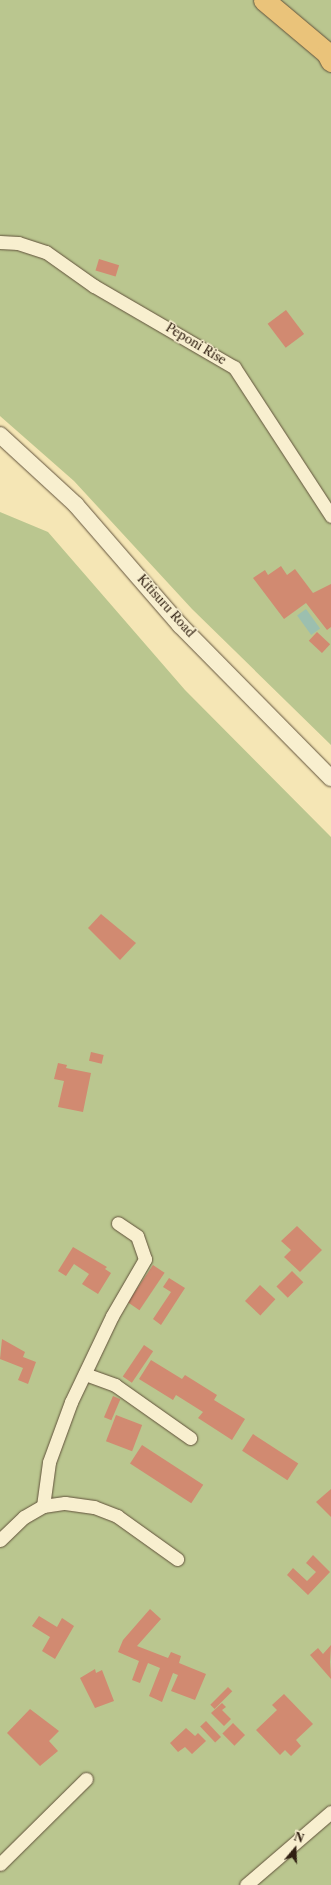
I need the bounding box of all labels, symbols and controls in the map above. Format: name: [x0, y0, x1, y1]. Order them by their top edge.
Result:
street label: Peponi Rise: [163, 320, 229, 368]
street label: Kitisuru Road: [134, 572, 198, 640]
north arrow: [275, 1829, 315, 1869]
text: N: [292, 1829, 306, 1846]

